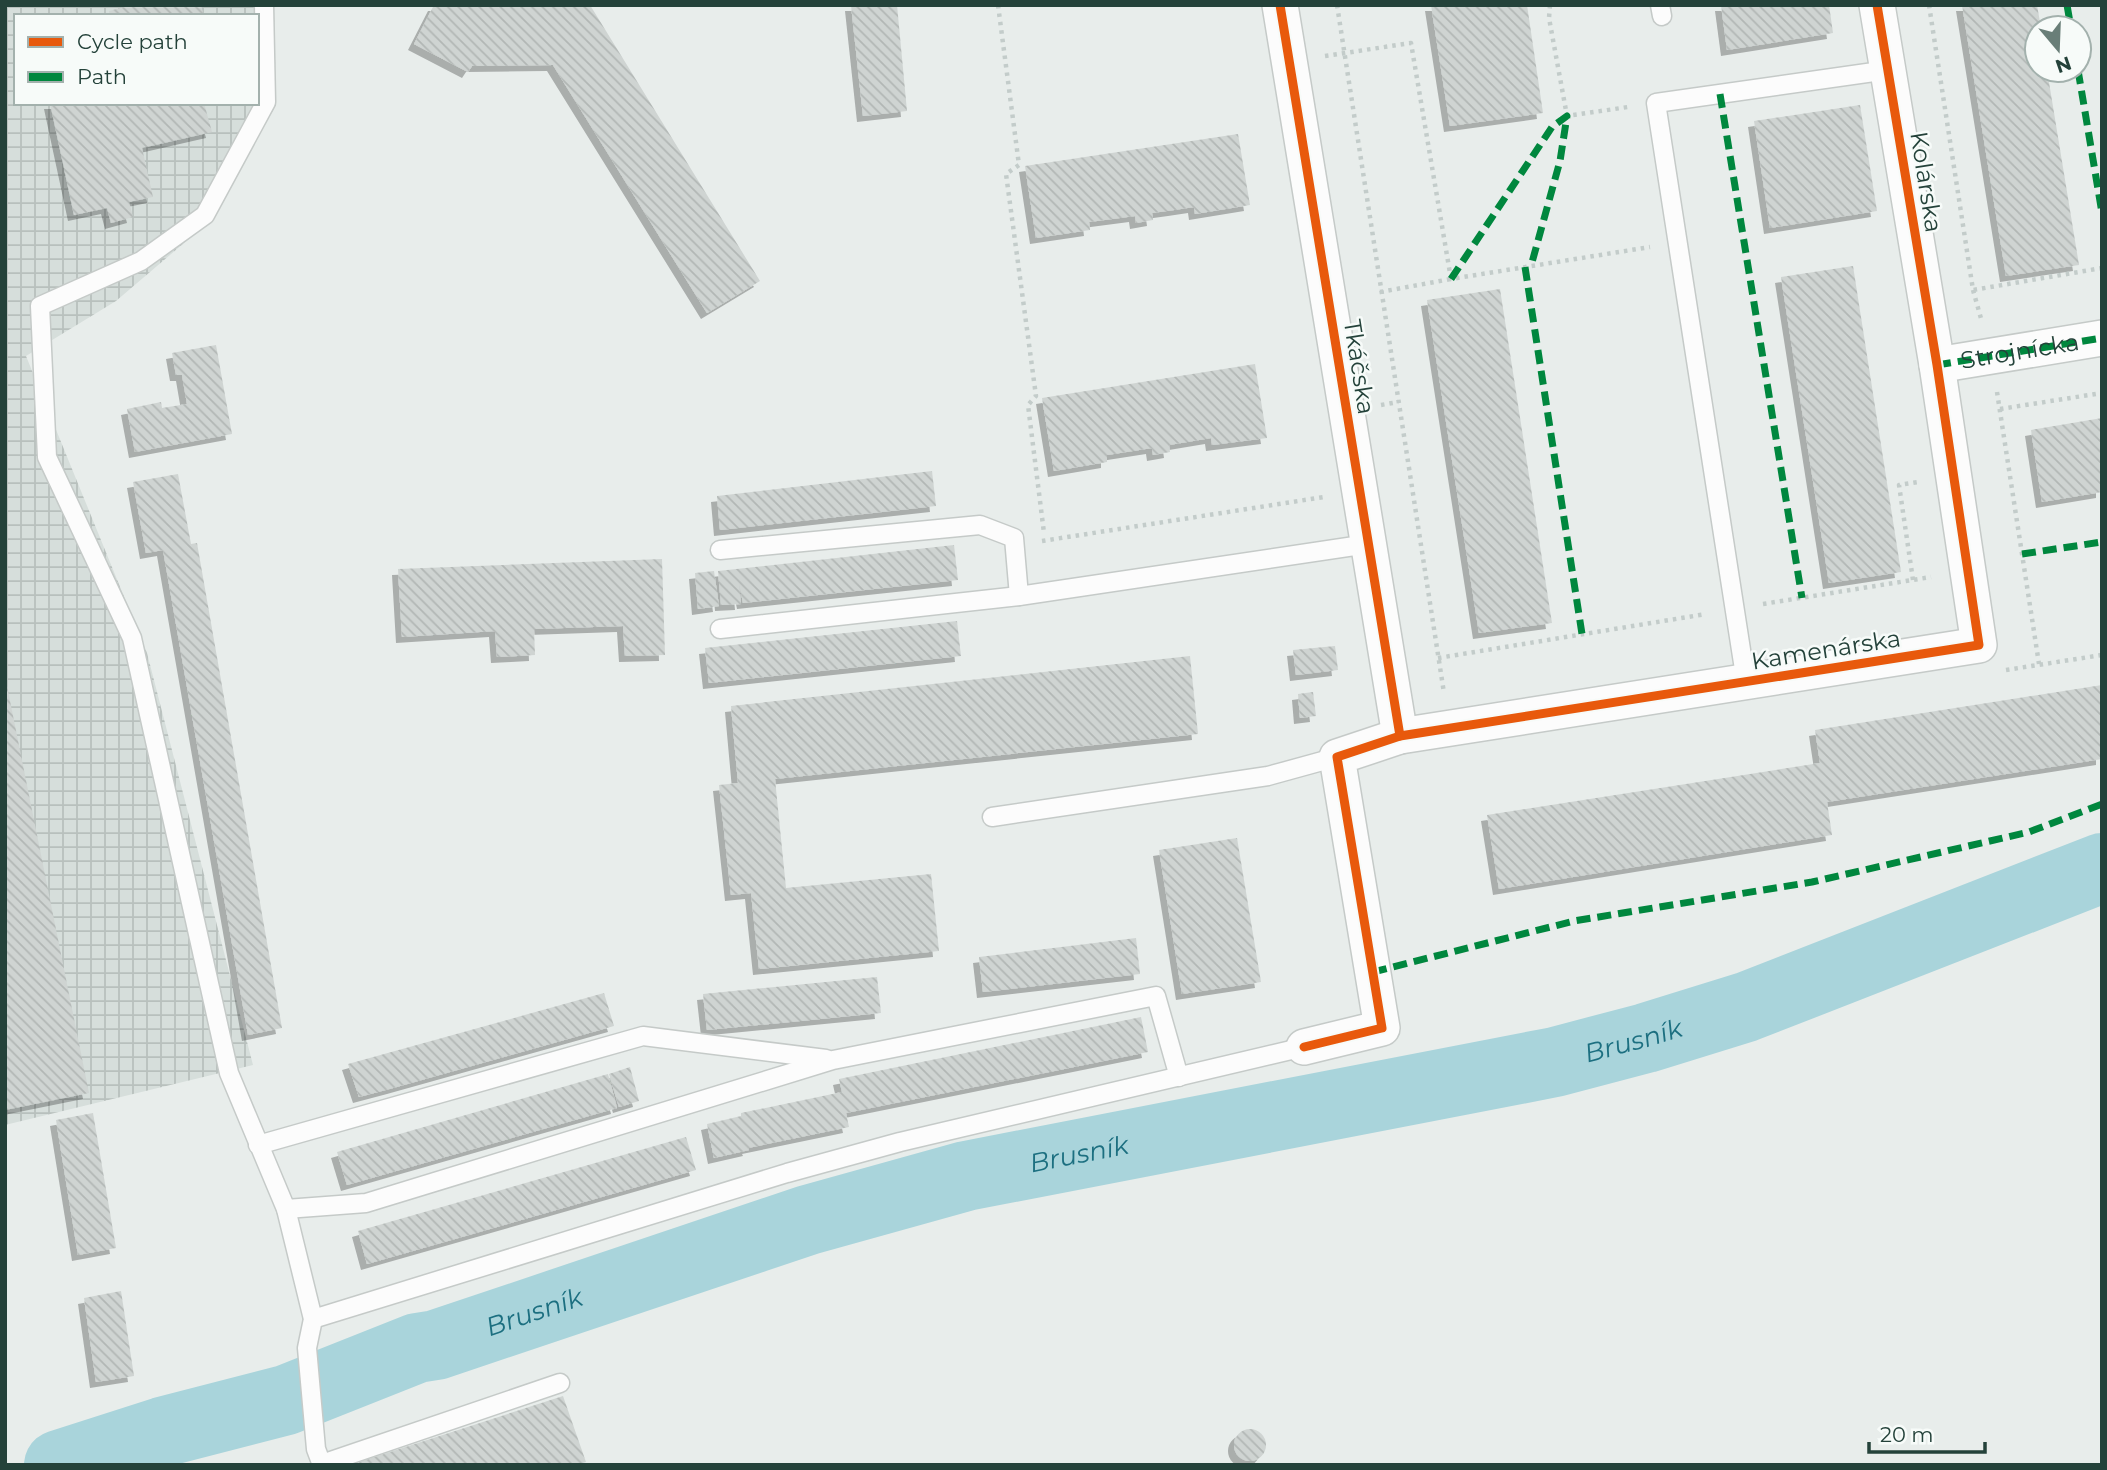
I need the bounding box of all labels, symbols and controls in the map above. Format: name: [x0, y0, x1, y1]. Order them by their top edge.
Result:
legend: [14, 14, 259, 105]
north arrow: [2023, 14, 2093, 84]
text: Cycle path: [77, 29, 188, 54]
text: N: [2052, 51, 2074, 78]
text: Path: [77, 64, 127, 89]
street label: Kolárska: [1904, 129, 1949, 234]
street label: Tkáčska: [1338, 317, 1381, 416]
street label: Strojnícka: [1958, 327, 2081, 375]
street label: Kamenárska: [1749, 623, 1903, 676]
water label: Brusník: [1581, 1011, 1688, 1070]
water label: Brusník: [1027, 1129, 1133, 1179]
water label: Brusník: [482, 1280, 588, 1343]
scale bar: [1869, 1410, 1984, 1454]
text: 20 m: [1880, 1422, 1934, 1447]

